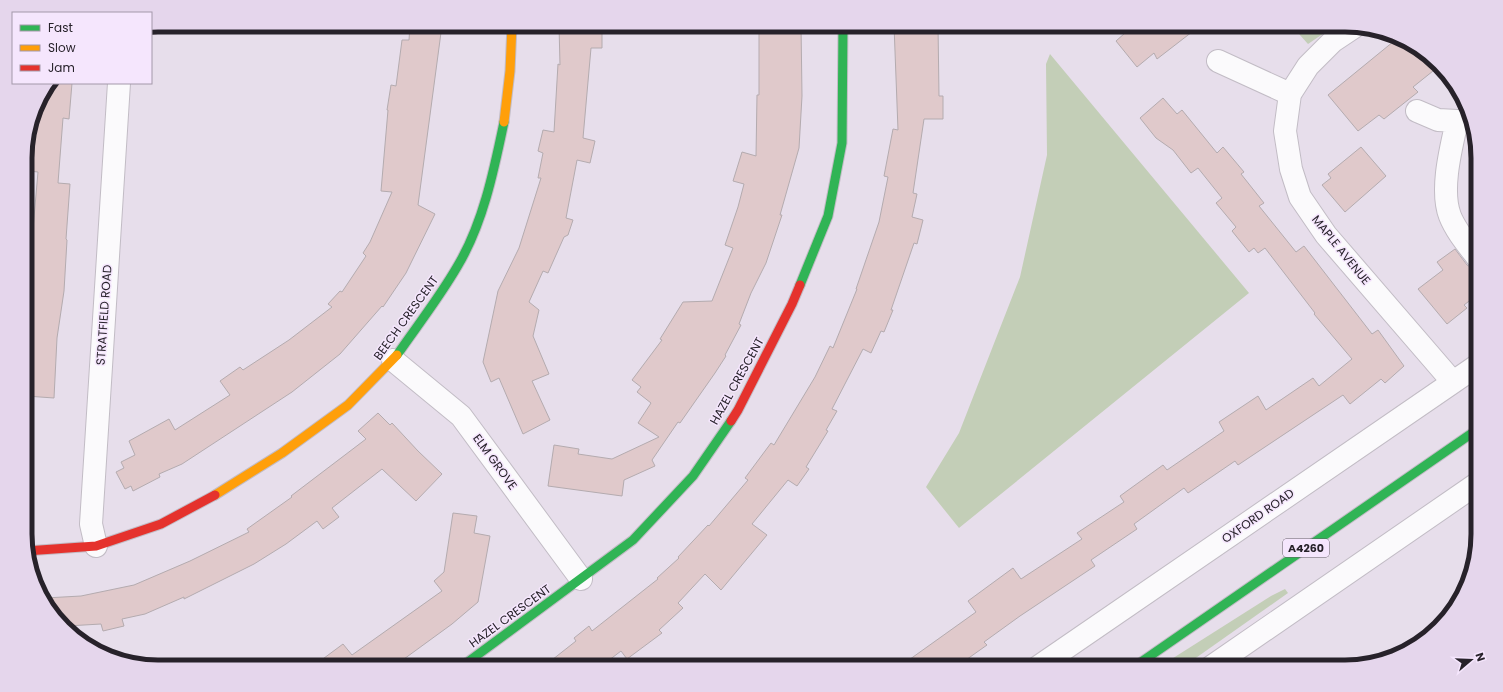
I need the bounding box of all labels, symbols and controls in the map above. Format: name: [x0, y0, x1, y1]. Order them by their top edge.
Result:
legend: [12, 12, 152, 84]
text: Fast: [48, 19, 73, 36]
text: Slow: [48, 39, 76, 56]
text: Jam: [48, 59, 75, 76]
street label: MAPLE AVENUE: [1308, 211, 1375, 288]
street label: STRATFIELD ROAD: [92, 264, 115, 366]
street label: BEECH CRESCENT: [369, 272, 442, 363]
street label: HAZEL CRESCENT: [705, 334, 768, 428]
street label: ELM GROVE: [469, 430, 521, 493]
street label: OXFORD ROAD: [1218, 484, 1297, 547]
road number: A4260: [1283, 539, 1329, 557]
street label: HAZEL CRESCENT: [465, 580, 555, 651]
north arrow: [1451, 640, 1491, 680]
text: N: [1472, 650, 1489, 663]

